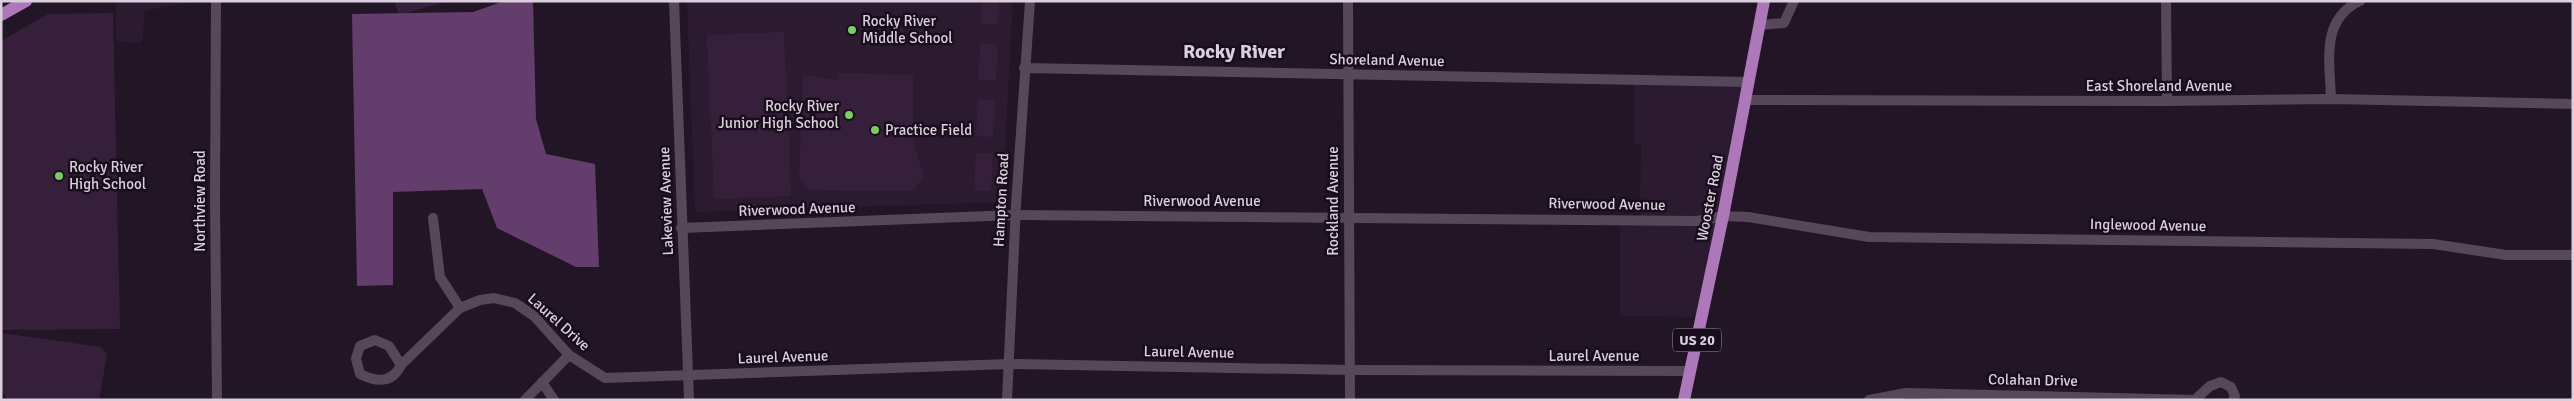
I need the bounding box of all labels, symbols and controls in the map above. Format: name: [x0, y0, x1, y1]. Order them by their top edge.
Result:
place label: Rocky River Middle School: [862, 12, 953, 47]
marker: Rocky River Middle School: [846, 24, 858, 36]
district label: Rocky River: [1183, 39, 1285, 64]
street label: Shoreland Avenue: [1329, 50, 1445, 70]
street label: East Shoreland Avenue: [2086, 77, 2232, 95]
place label: Rocky River Junior High School: [718, 97, 839, 132]
marker: Rocky River Junior High School: [843, 109, 855, 121]
place label: Practice Field: [885, 121, 972, 139]
marker: Practice Field: [869, 124, 881, 136]
street label: Lakeview Avenue: [655, 146, 677, 256]
street label: Rockland Avenue: [1324, 146, 1342, 256]
street label: Northview Road: [191, 150, 209, 252]
street label: Hampton Road: [990, 152, 1012, 247]
street label: Wooster Road: [1693, 153, 1727, 243]
place label: Rocky River High School: [69, 158, 146, 193]
marker: Rocky River High School: [53, 170, 65, 182]
street label: Riverwood Avenue: [1143, 192, 1261, 210]
street label: Riverwood Avenue: [1548, 194, 1666, 214]
street label: Riverwood Avenue: [738, 198, 856, 220]
street label: Inglewood Avenue: [2090, 215, 2206, 235]
street label: Laurel Drive: [524, 289, 594, 355]
road number: US 20: [1673, 328, 1721, 352]
street label: Laurel Avenue: [1143, 342, 1235, 362]
street label: Laurel Avenue: [737, 346, 829, 368]
street label: Laurel Avenue: [1549, 347, 1639, 365]
street label: Colahan Drive: [1988, 370, 2078, 390]

